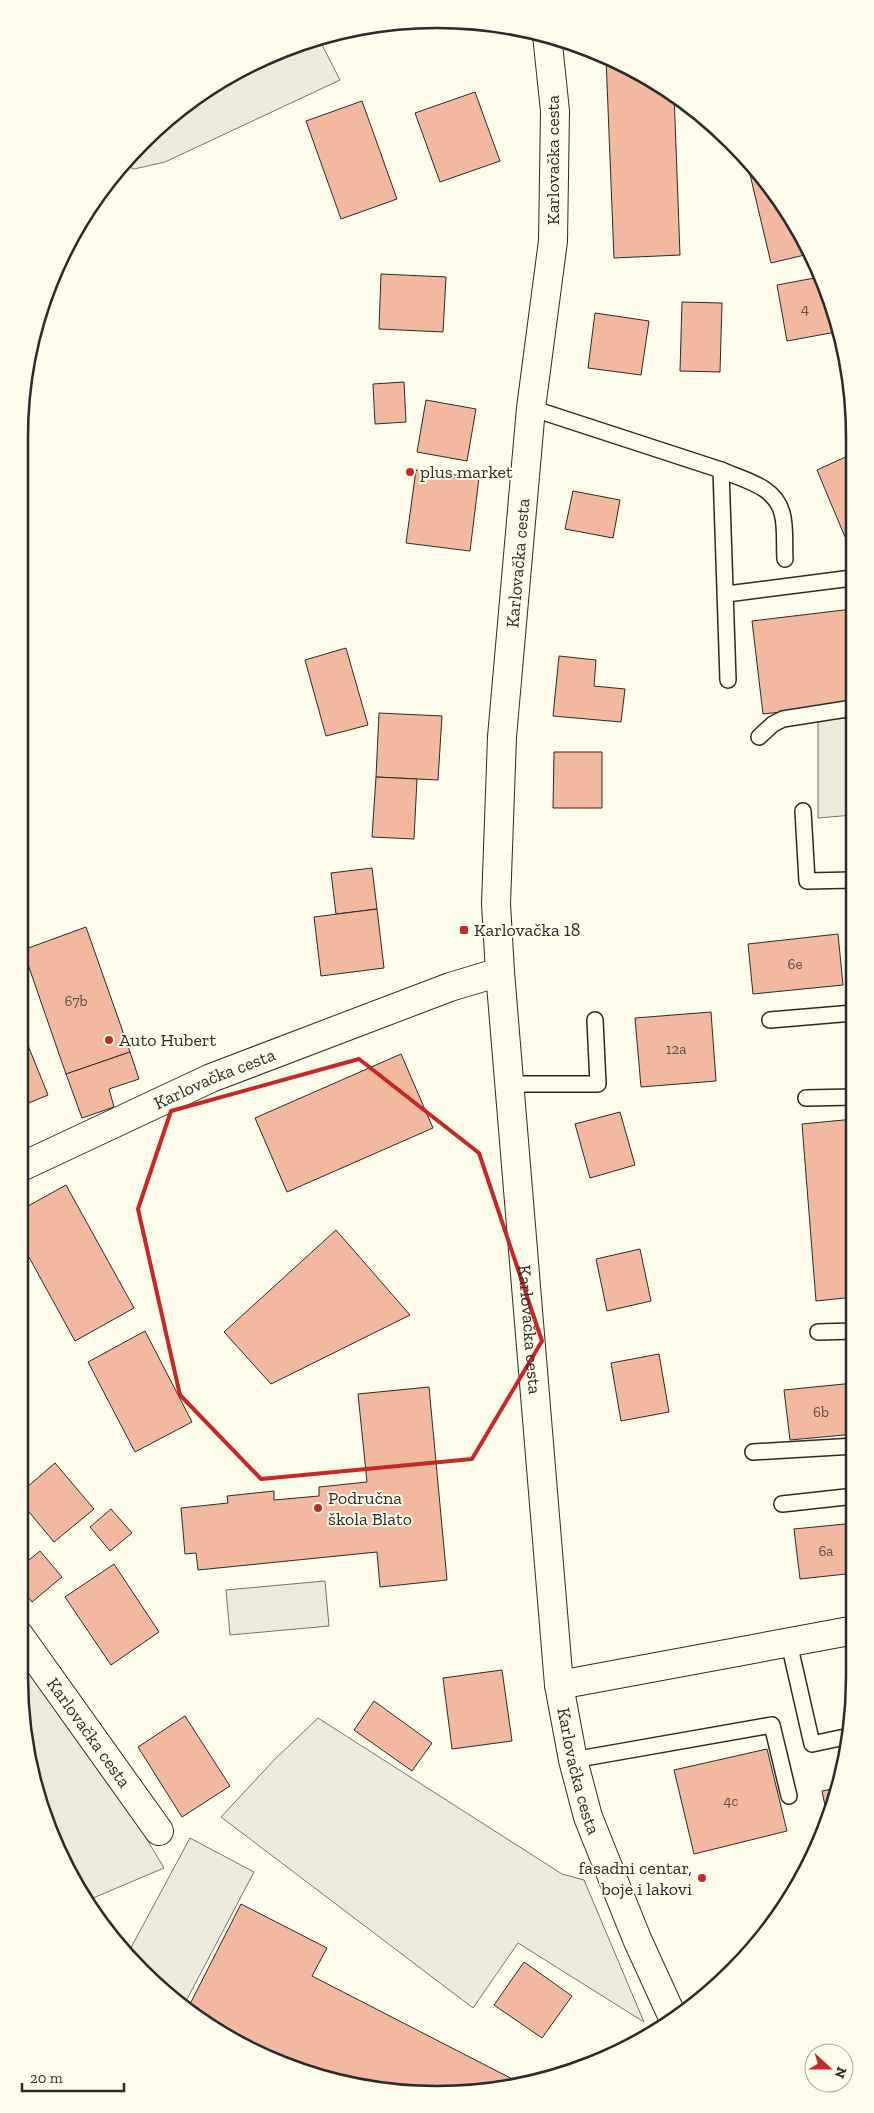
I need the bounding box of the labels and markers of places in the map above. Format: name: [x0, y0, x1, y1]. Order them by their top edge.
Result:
place label: plus market: [420, 461, 513, 483]
marker: plus market: [404, 466, 416, 478]
place label: Karlovačka 18: [474, 919, 580, 941]
marker: Karlovačka 18: [458, 924, 470, 936]
place label: Auto Hubert: [119, 1029, 216, 1051]
marker: Auto Hubert: [103, 1034, 115, 1046]
place label: Područna škola Blato: [328, 1487, 412, 1530]
marker: Područna škola Blato: [312, 1502, 324, 1514]
place label: fasadni centar, boje i lakovi: [579, 1857, 692, 1900]
marker: fasadni centar, boje i lakovi: [696, 1872, 708, 1884]

